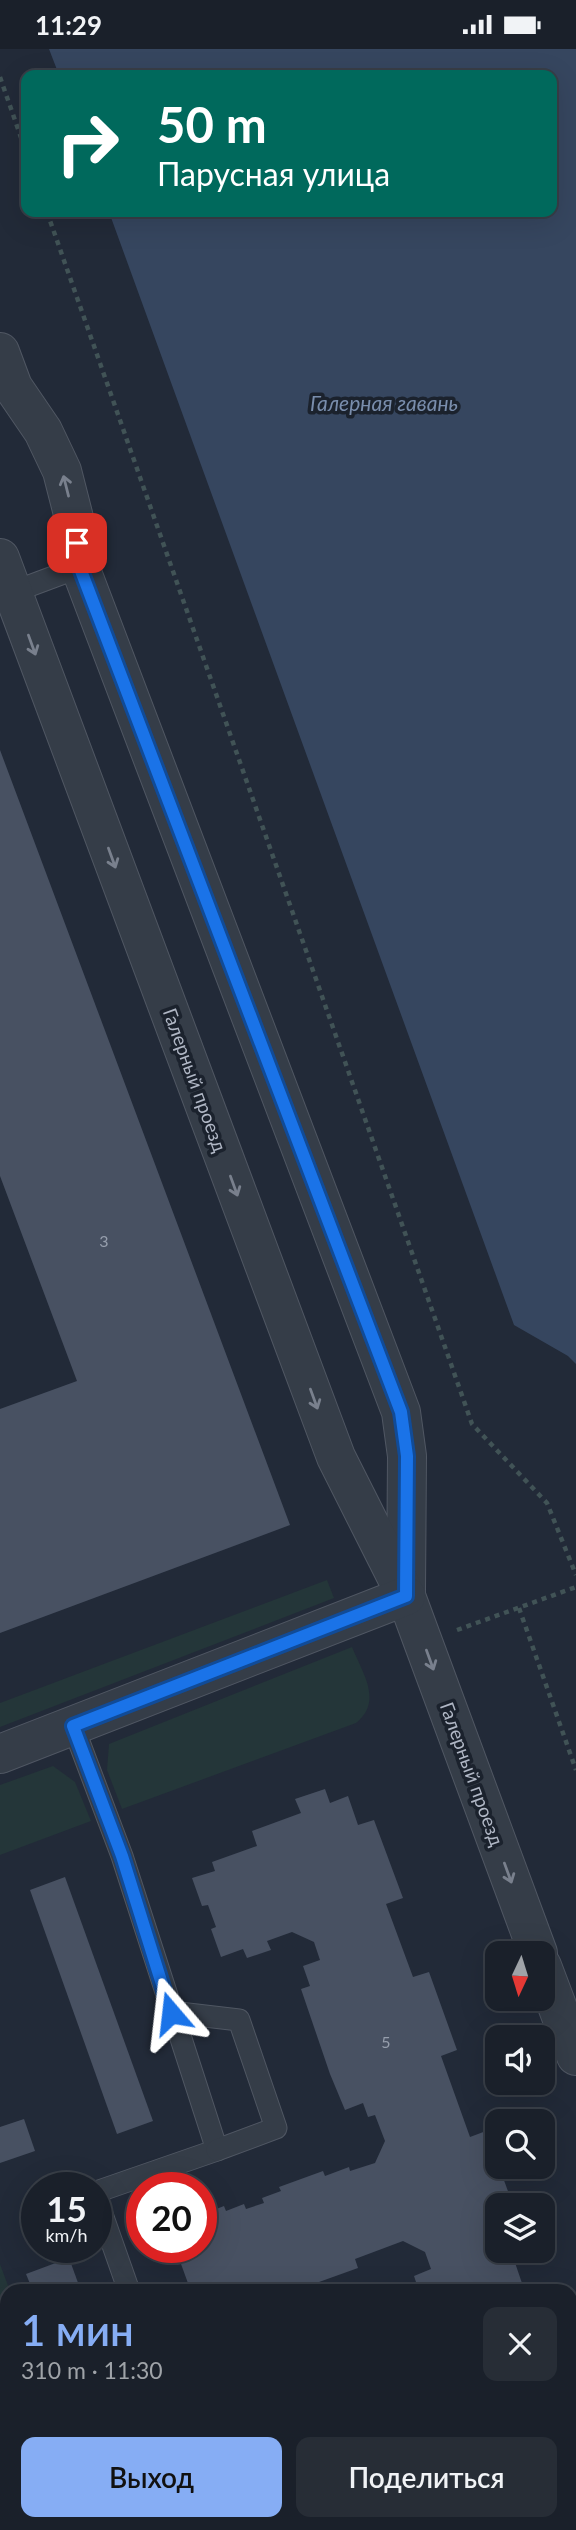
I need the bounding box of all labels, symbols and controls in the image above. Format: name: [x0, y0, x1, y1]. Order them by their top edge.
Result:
text: 11:29: [35, 9, 102, 41]
text: 50 m: [157, 95, 267, 153]
icon: right: [42, 98, 133, 189]
text: Парусная улица: [157, 154, 390, 193]
water label: Галерная гавань: [310, 390, 458, 415]
one-way arrow: [59, 475, 72, 498]
pin: [47, 513, 107, 573]
icon: arrive: [58, 524, 96, 562]
one-way arrow: [27, 633, 40, 655]
one-way arrow: [107, 847, 119, 869]
street label: Галерный проезд: [159, 1005, 232, 1155]
one-way arrow: [229, 1174, 242, 1196]
house number: 3: [99, 1231, 109, 1250]
one-way arrow: [309, 1388, 321, 1410]
one-way arrow: [424, 1648, 437, 1670]
street label: Галерный проезд: [436, 1699, 509, 1849]
one-way arrow: [503, 1862, 516, 1884]
north arrow: [485, 1941, 555, 2011]
map controls: [485, 1941, 555, 2263]
position arrow: [134, 1976, 208, 2050]
button: sound: [485, 2025, 555, 2095]
house number: 5: [381, 2032, 391, 2051]
button: search: [485, 2109, 555, 2179]
speed limit sign: 20: [126, 2172, 217, 2263]
text: 15: [46, 2187, 87, 2229]
button: layers: [485, 2193, 555, 2263]
text: km/h: [45, 2224, 88, 2246]
text: 1 мин: [21, 2305, 134, 2355]
button: close: [483, 2307, 557, 2381]
text: 310 m · 11:30: [21, 2356, 163, 2384]
button: Выход: [21, 2437, 282, 2517]
button: Поделиться: [296, 2437, 557, 2517]

